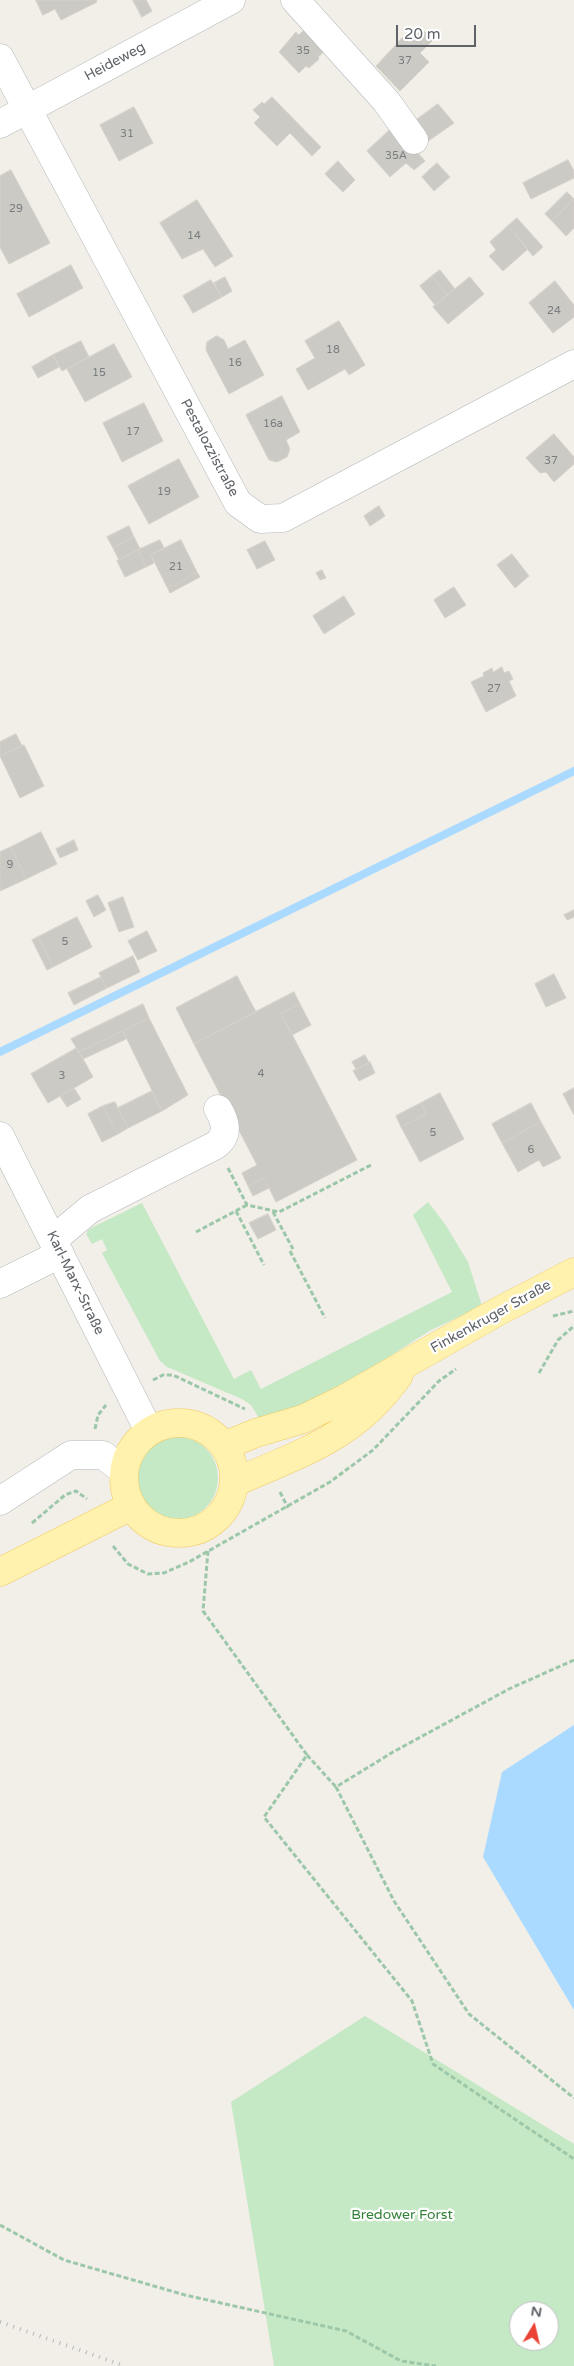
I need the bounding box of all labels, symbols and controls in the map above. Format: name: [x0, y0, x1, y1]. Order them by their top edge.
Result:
scale bar: [399, 15, 479, 47]
text: 20 m: [404, 25, 441, 43]
street label: Heideweg: [82, 39, 148, 85]
house number: 35: [296, 44, 310, 58]
house number: 37: [398, 54, 412, 68]
house number: 31: [120, 127, 134, 141]
house number: 35A: [385, 149, 407, 163]
house number: 29: [9, 202, 23, 216]
house number: 14: [187, 229, 201, 243]
house number: 24: [547, 304, 561, 318]
house number: 18: [326, 343, 340, 357]
house number: 16: [228, 356, 242, 370]
house number: 15: [92, 366, 106, 380]
street label: Pestalozzistraße: [176, 396, 242, 500]
house number: 16a: [263, 417, 283, 431]
house number: 17: [126, 425, 140, 439]
house number: 37: [544, 454, 558, 468]
house number: 19: [157, 485, 171, 499]
house number: 21: [169, 560, 183, 574]
house number: 27: [487, 682, 501, 696]
house number: 9: [7, 858, 13, 872]
house number: 5: [62, 935, 68, 949]
house number: 4: [258, 1067, 264, 1081]
house number: 3: [59, 1069, 65, 1083]
house number: 5: [430, 1126, 436, 1140]
house number: 6: [528, 1143, 534, 1157]
street label: Karl-Marx-Straße: [43, 1228, 107, 1338]
street label: Finkenkruger Straße: [428, 1277, 554, 1357]
park label: Bredower Forst: [351, 2207, 453, 2223]
north arrow: [509, 2301, 559, 2351]
text: N: [529, 2302, 543, 2321]

